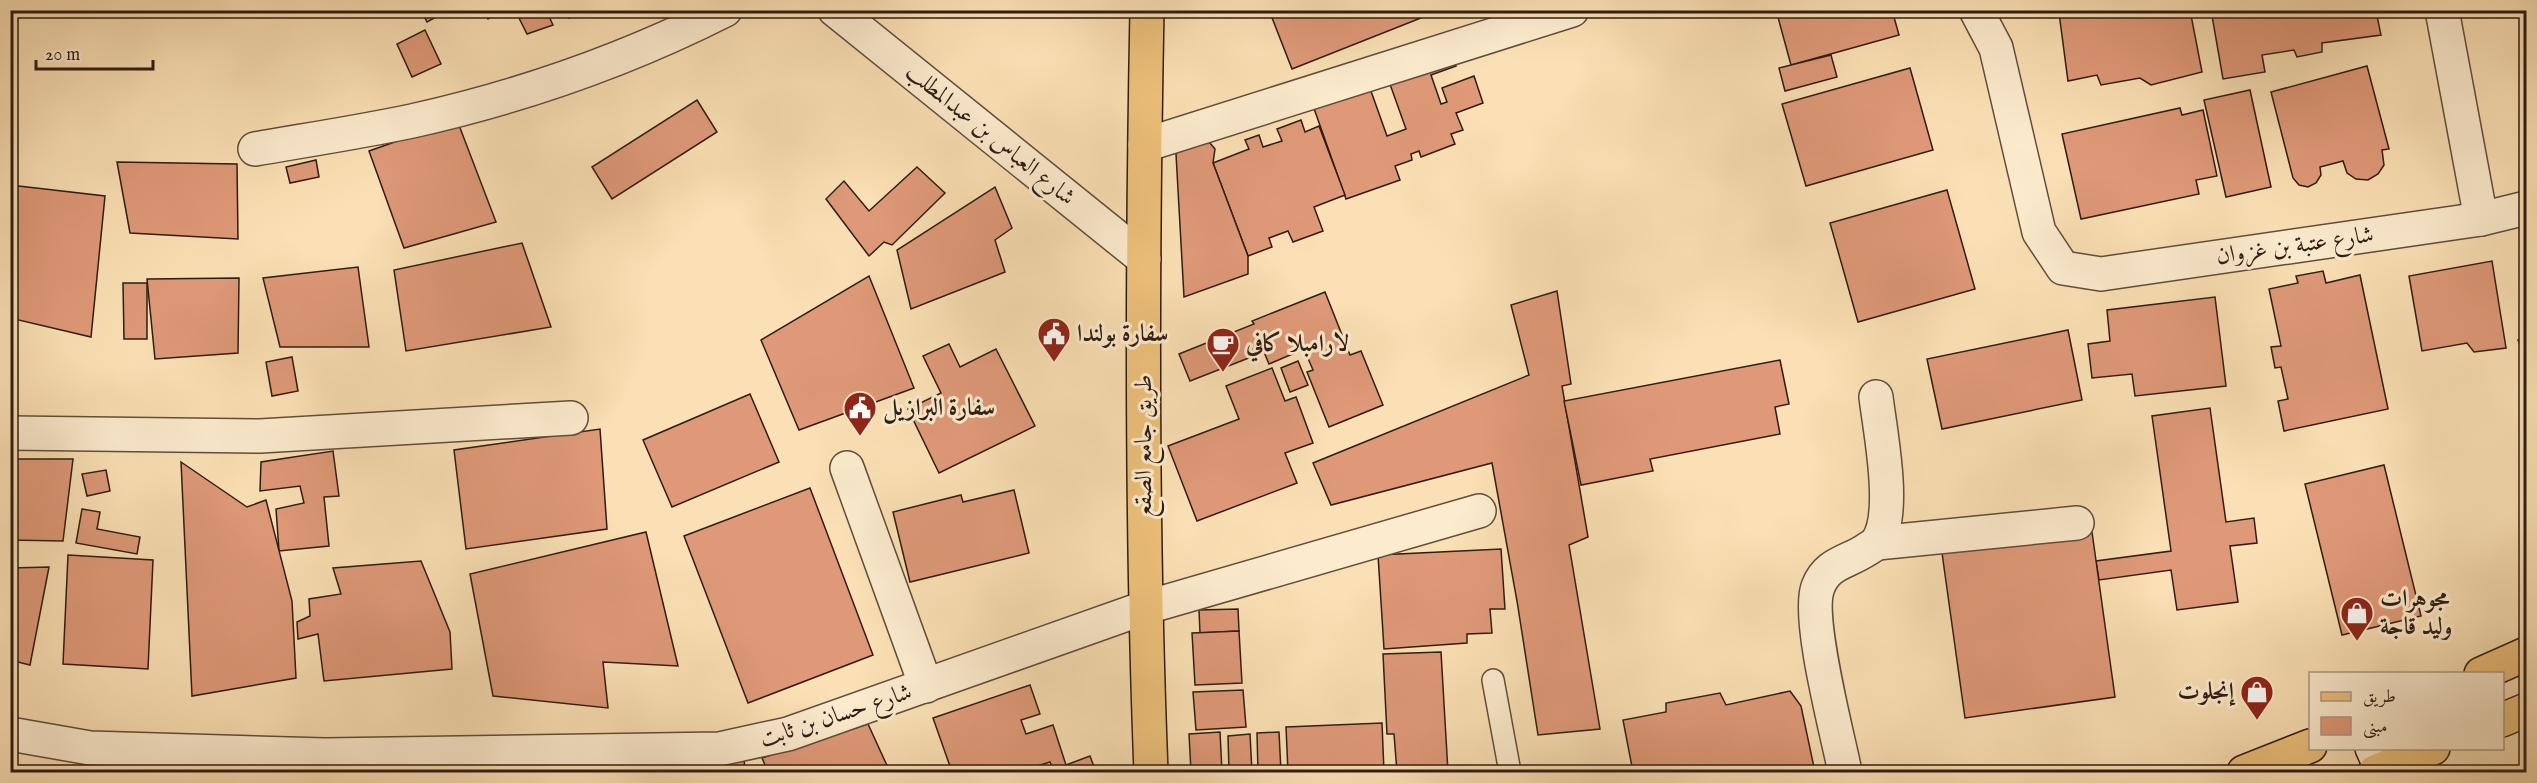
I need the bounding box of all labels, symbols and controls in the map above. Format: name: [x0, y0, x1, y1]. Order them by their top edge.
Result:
scale bar: [36, 33, 153, 71]
text: 20 m: [45, 44, 80, 67]
street label: شارع العباس بن عبدالمطلب: [897, 57, 1081, 216]
street label: شارع عتبة بن غزوان: [2214, 220, 2376, 275]
public building icon: سفارة بولندا: [1036, 316, 1072, 363]
place label: سفارة بولندا: [1077, 319, 1168, 350]
cafe icon: لارامبلا كافي: [1205, 326, 1241, 373]
place label: لارامبلا كافي: [1245, 329, 1349, 362]
street label: طريق جامع الصقع: [1129, 374, 1165, 518]
public building icon: سفارة البرازيل: [842, 390, 878, 437]
place label: سفارة البرازيل: [883, 393, 995, 424]
place label: مجوهرات وليد قاجة: [2380, 584, 2452, 643]
shop icon: مجوهرات وليد قاجة: [2339, 595, 2375, 642]
legend: [2309, 672, 2504, 750]
shop icon: إنجلوت: [2239, 674, 2275, 721]
street label: شارع حسان بن ثابت: [756, 677, 917, 758]
place label: إنجلوت: [2177, 677, 2236, 708]
text: طريق: [2363, 686, 2396, 709]
text: مبنى: [2363, 716, 2388, 739]

